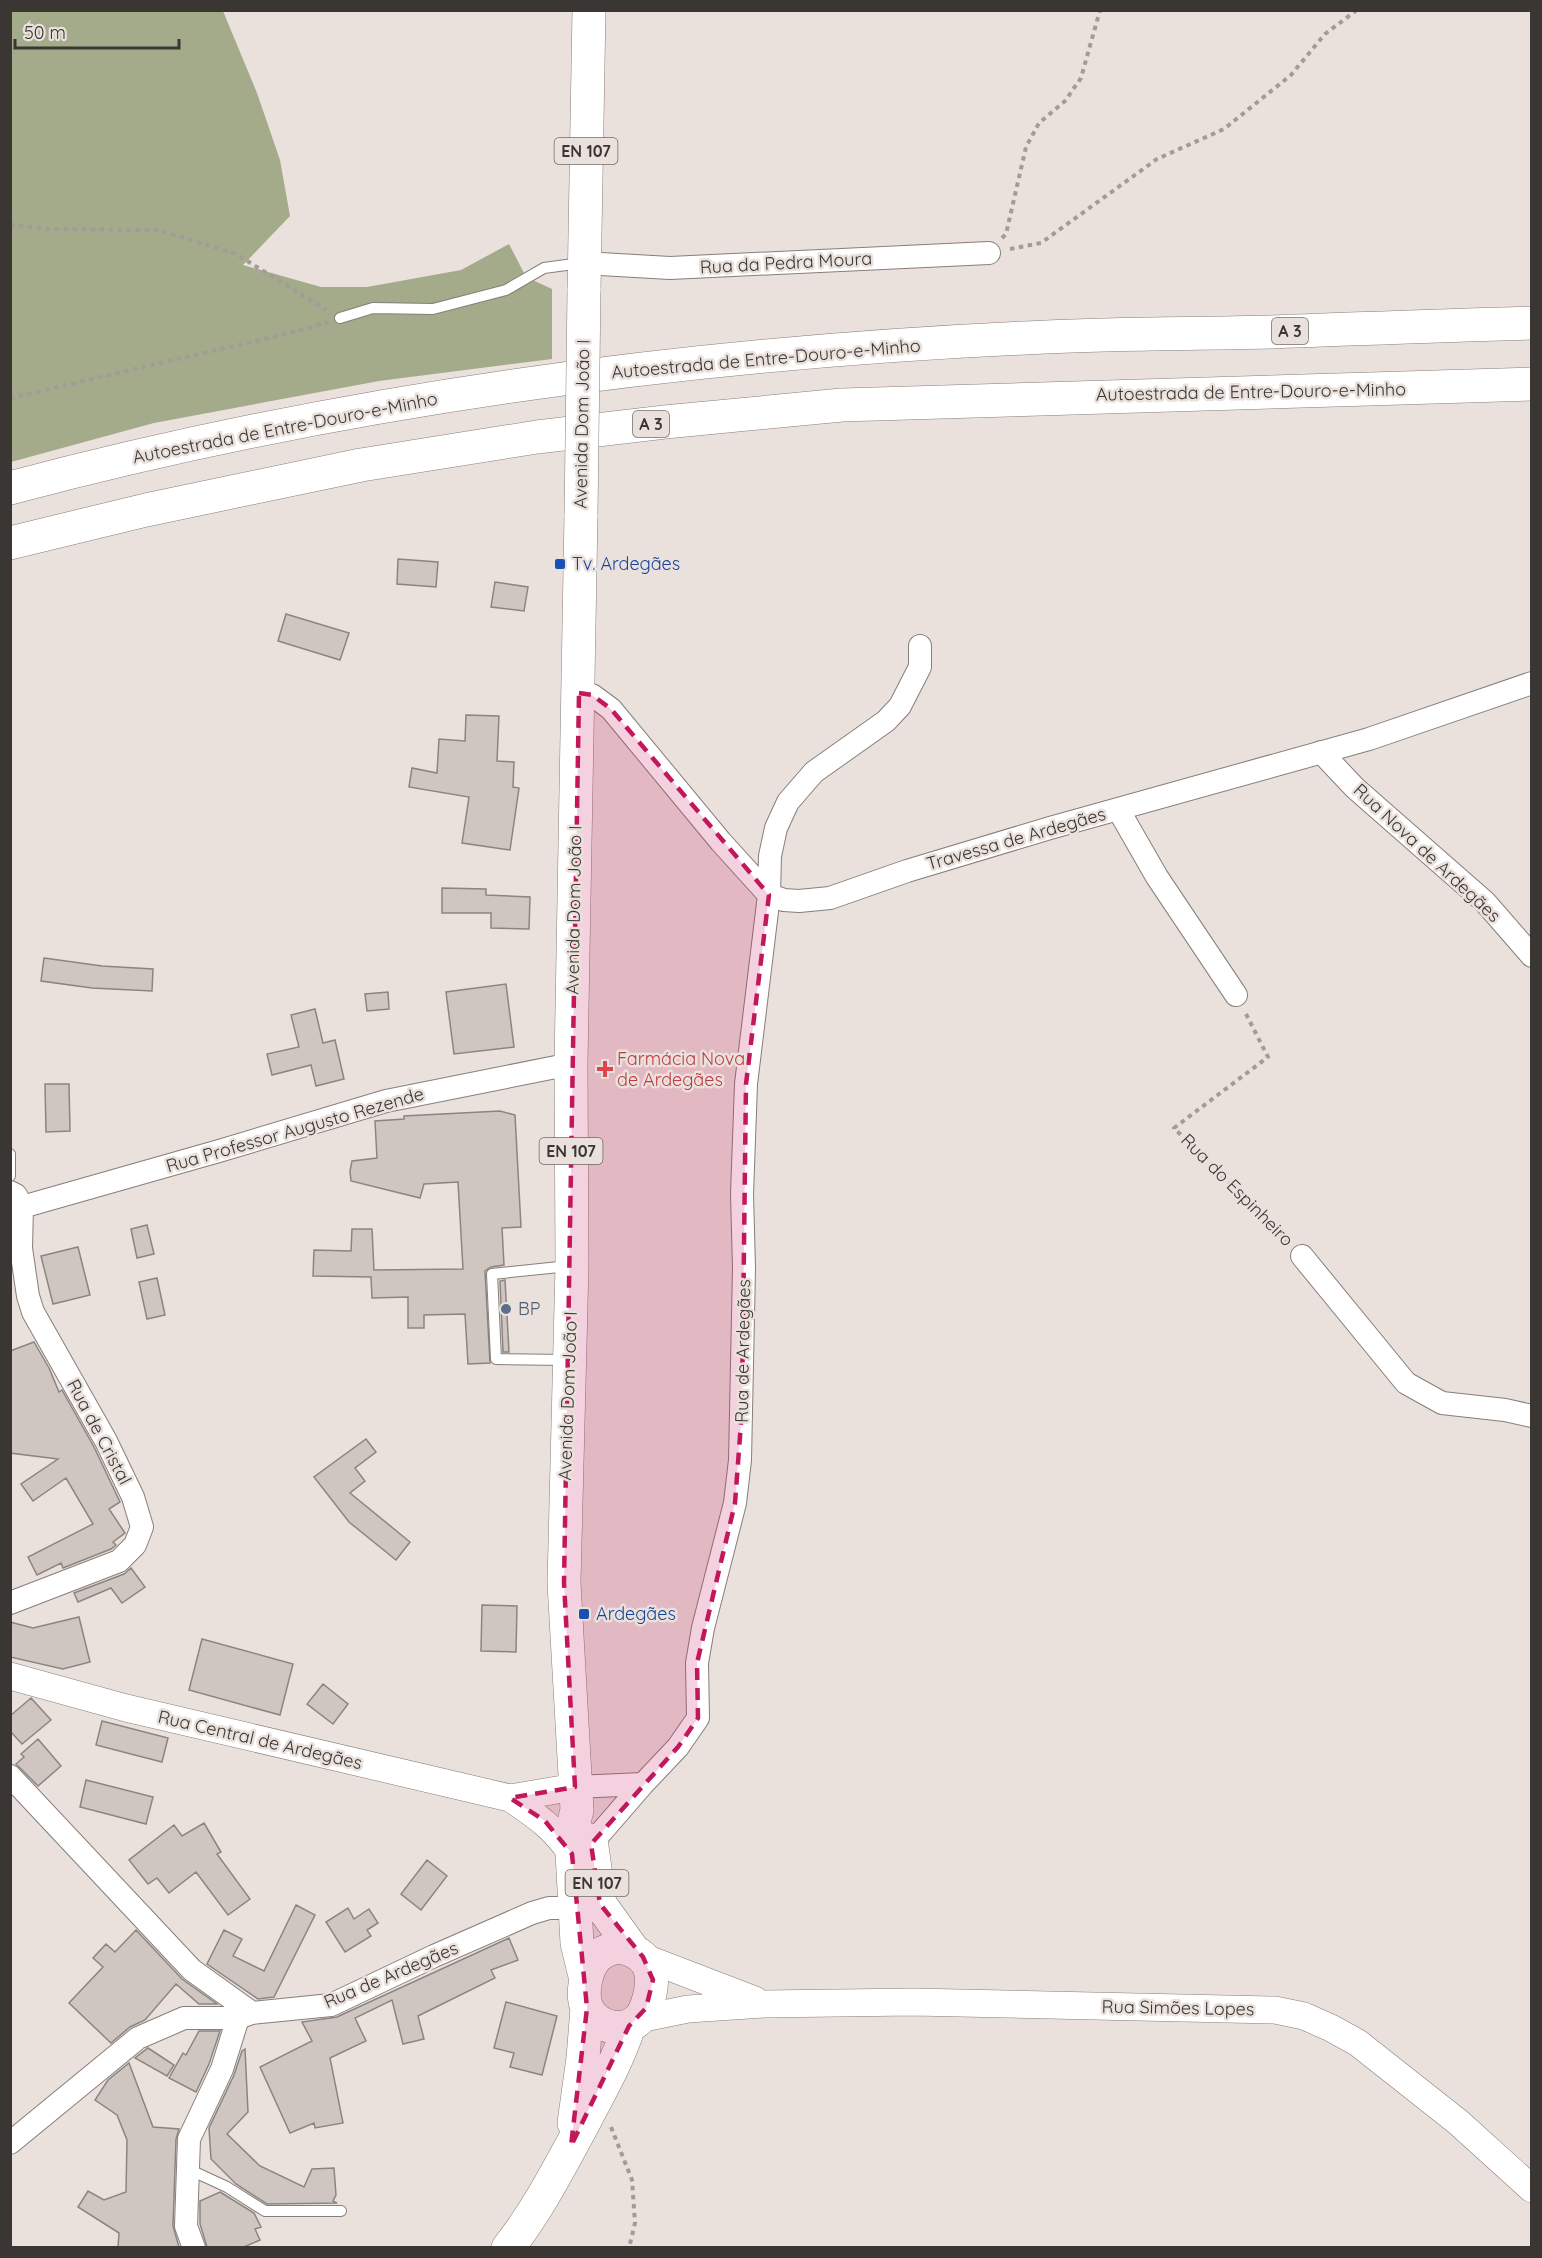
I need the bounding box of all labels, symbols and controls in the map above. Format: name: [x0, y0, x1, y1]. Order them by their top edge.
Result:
scale bar: [15, 12, 178, 50]
text: 50 m: [24, 21, 66, 44]
road number: EN 107: [554, 138, 618, 164]
street label: Rua da Pedra Moura: [699, 247, 873, 278]
road number: A 3: [1272, 318, 1308, 344]
street label: Autoestrada de Entre-Douro-e-Minho: [610, 334, 921, 383]
street label: Avenida Dom João I: [569, 339, 594, 509]
street label: Autoestrada de Entre-Douro-e-Minho: [1096, 377, 1406, 406]
street label: Autoestrada de Entre-Douro-e-Minho: [130, 387, 439, 468]
road number: A 3: [633, 411, 669, 437]
place label: Tv. Ardegães: [572, 552, 680, 575]
marker: Tv. Ardegães: [553, 557, 567, 571]
street label: Rua Nova de Ardegães: [1349, 778, 1506, 927]
street label: Travessa de Ardegães: [924, 802, 1108, 875]
street label: Avenida Dom João I: [561, 825, 586, 995]
place label: Farmácia Nova de Ardegães: [617, 1047, 745, 1091]
marker: Farmácia Nova de Ardegães: [598, 1062, 612, 1076]
street label: Rua Professor Augusto Rezende: [163, 1082, 426, 1177]
street label: Rua do Espinheiro: [1176, 1128, 1299, 1251]
road number: EN 107: [540, 1138, 602, 1164]
street label: Rua de Ardegães: [730, 1279, 755, 1423]
place label: BP: [518, 1297, 540, 1320]
marker: BP: [499, 1302, 513, 1316]
street label: Avenida Dom João I: [553, 1311, 582, 1481]
street label: Rua de Cristal: [62, 1375, 137, 1488]
place label: Ardegães: [596, 1602, 676, 1625]
marker: Ardegães: [577, 1607, 591, 1621]
street label: Rua Central de Ardegães: [156, 1705, 364, 1774]
road number: EN 107: [566, 1870, 628, 1896]
street label: Rua de Ardegães: [320, 1936, 461, 2013]
street label: Rua Simões Lopes: [1101, 1995, 1255, 2020]

